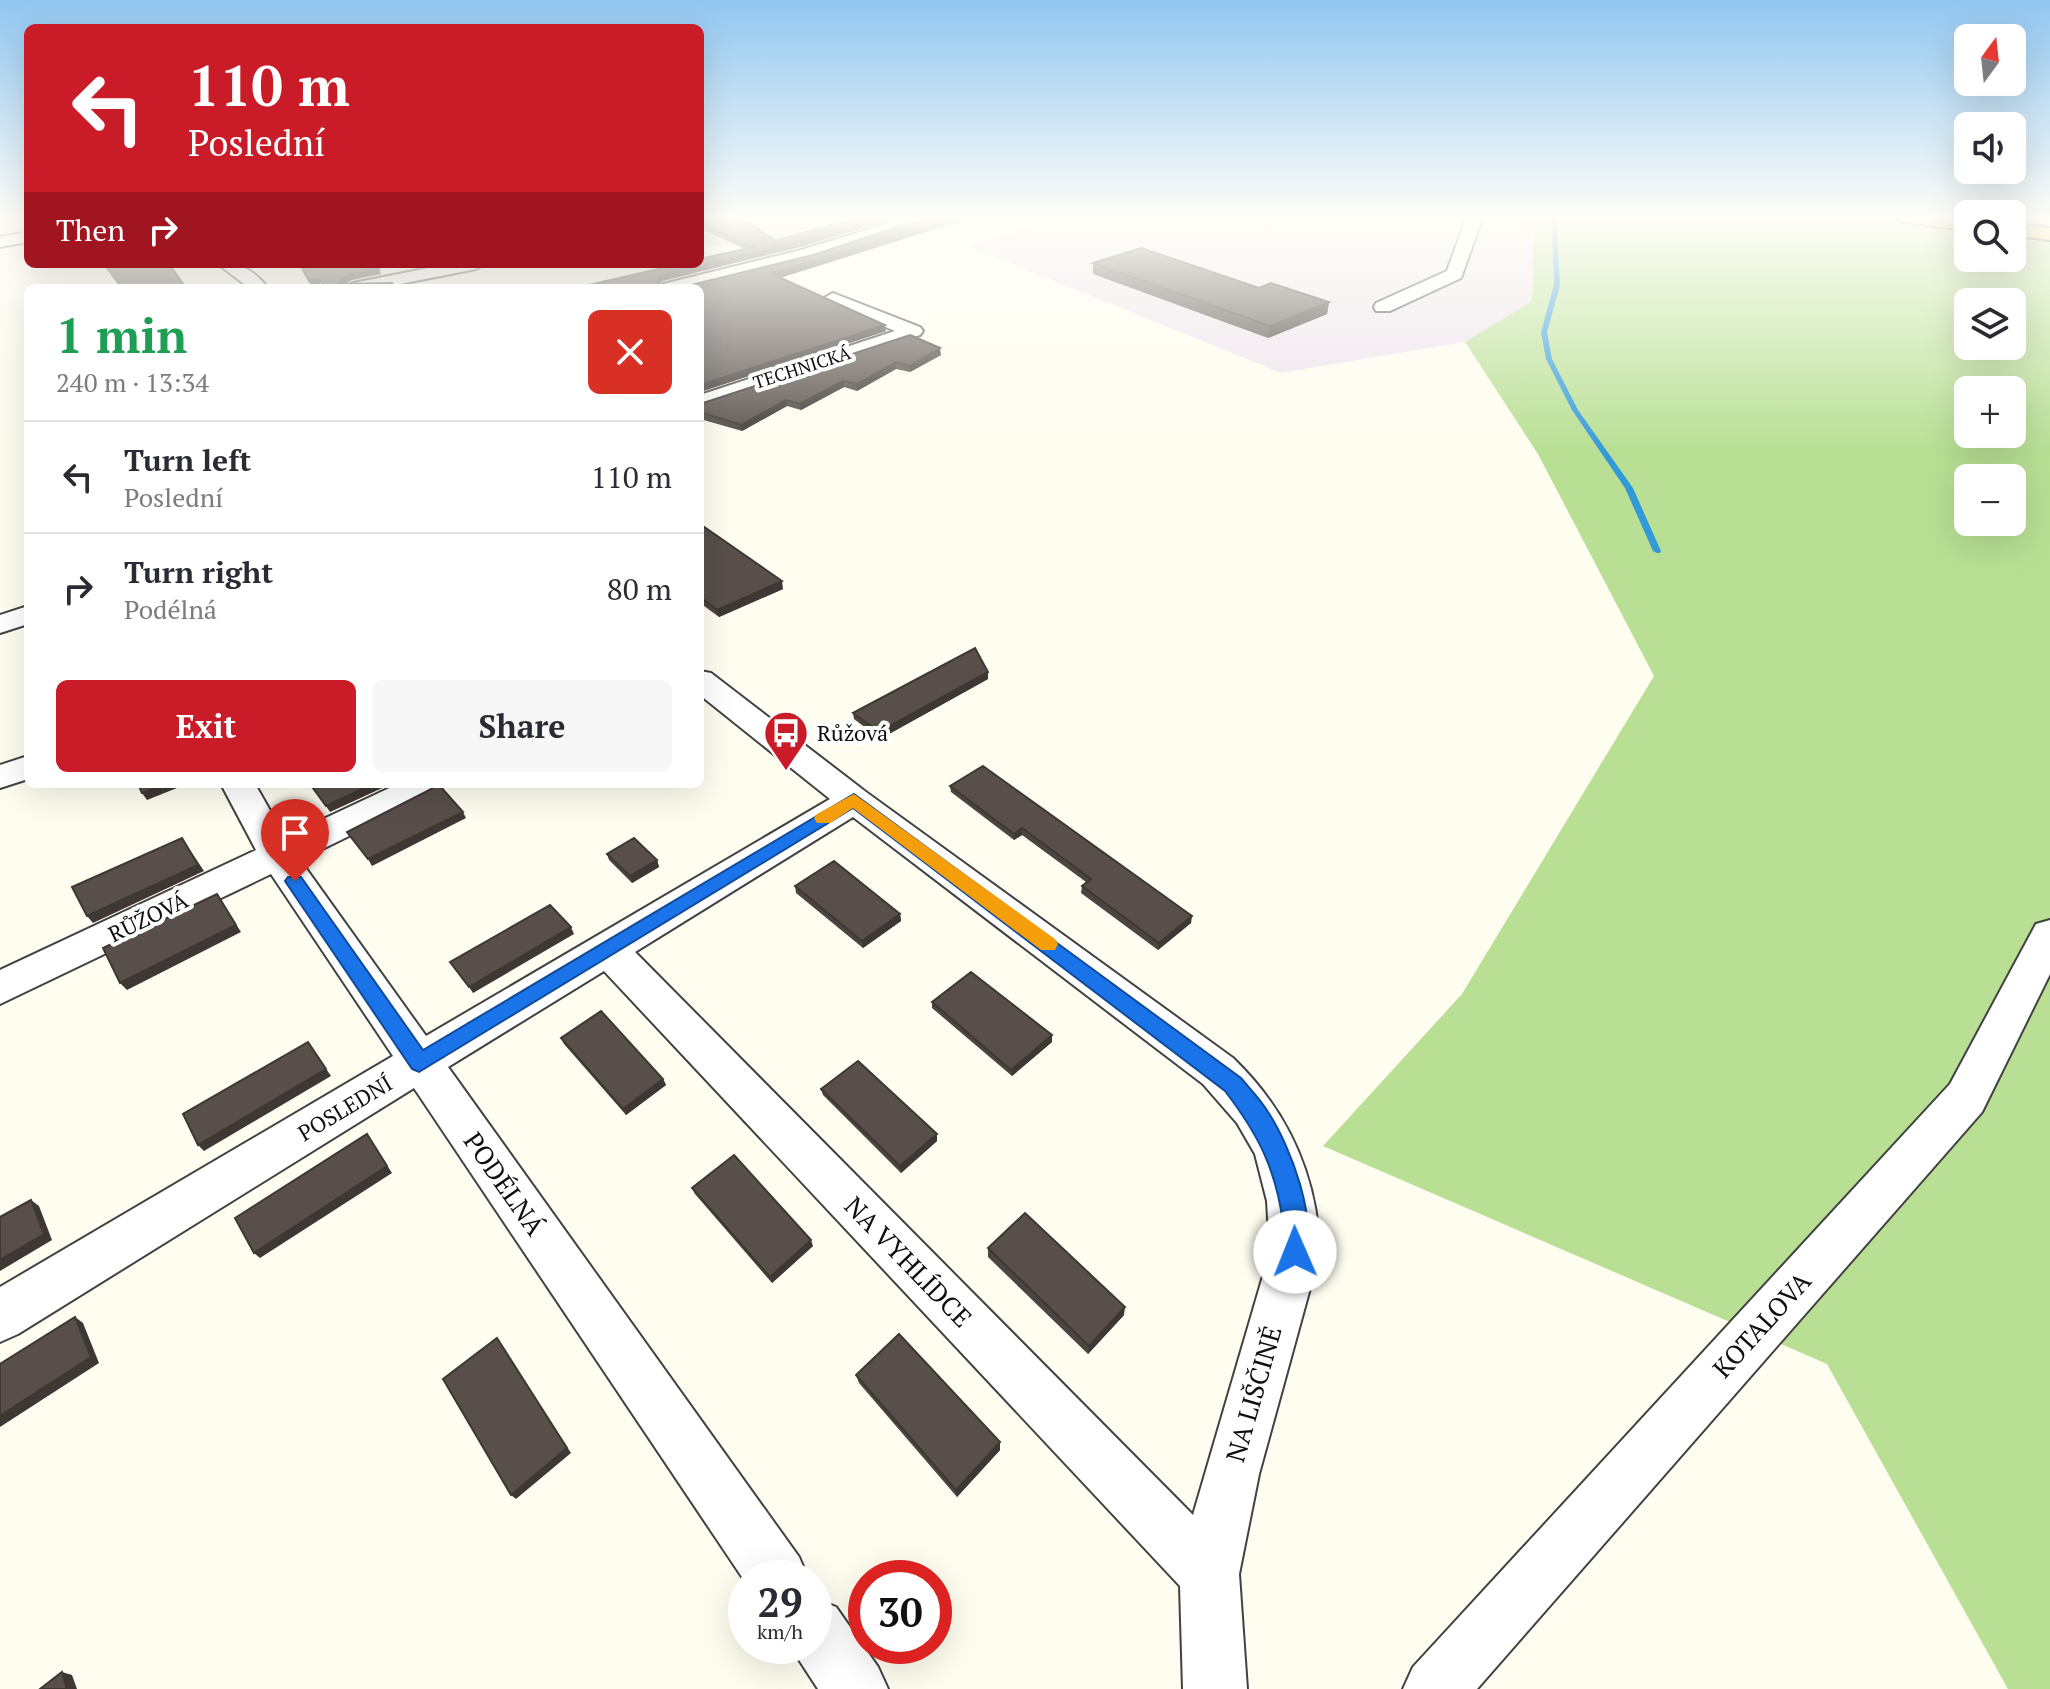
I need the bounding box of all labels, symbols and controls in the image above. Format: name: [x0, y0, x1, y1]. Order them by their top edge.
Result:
north arrow: [1954, 24, 2026, 96]
map controls: [1954, 24, 2026, 536]
text: 110 m: [188, 48, 350, 122]
icon: left: [56, 56, 160, 160]
button: sound: [1954, 112, 2026, 184]
text: Poslední: [188, 119, 325, 166]
button: search: [1954, 200, 2026, 272]
icon: right: [141, 208, 185, 252]
text: Then: [56, 210, 125, 250]
button: layers: [1954, 288, 2026, 360]
text: 1 min: [56, 303, 187, 367]
button: close: [588, 310, 672, 394]
street label: TECHNICKÁ: [750, 340, 854, 394]
text: 240 m · 13:34: [56, 365, 209, 399]
button: +: [1954, 376, 2026, 448]
text: Turn left: [124, 440, 251, 480]
icon: left: [56, 455, 100, 499]
text: 110 m: [591, 457, 672, 497]
button: −: [1954, 464, 2026, 536]
text: Poslední: [124, 480, 223, 514]
text: Turn right: [124, 552, 273, 592]
icon: right: [56, 567, 100, 611]
text: 80 m: [607, 569, 672, 609]
text: Podélná: [124, 592, 217, 626]
button: Exit: [56, 680, 356, 772]
button: Share: [372, 680, 672, 772]
bus stop icon: Růžová: [762, 709, 810, 772]
place label: Růžová: [817, 718, 888, 747]
pin: [261, 799, 329, 881]
icon: arrive: [273, 811, 317, 855]
street label: RŮŽOVÁ: [103, 884, 193, 948]
street label: POSLEDNÍ: [292, 1068, 397, 1147]
street label: PODÉLNÁ: [457, 1125, 553, 1242]
street label: NA VYHLÍDCE: [838, 1189, 980, 1334]
position arrow: [1253, 1210, 1337, 1294]
street label: KOTALOVA: [1705, 1264, 1818, 1384]
street label: NA LIŠČINĚ: [1217, 1322, 1289, 1466]
speed limit sign: 30: [848, 1560, 952, 1664]
text: 29: [757, 1575, 803, 1628]
text: km/h: [757, 1618, 803, 1645]

